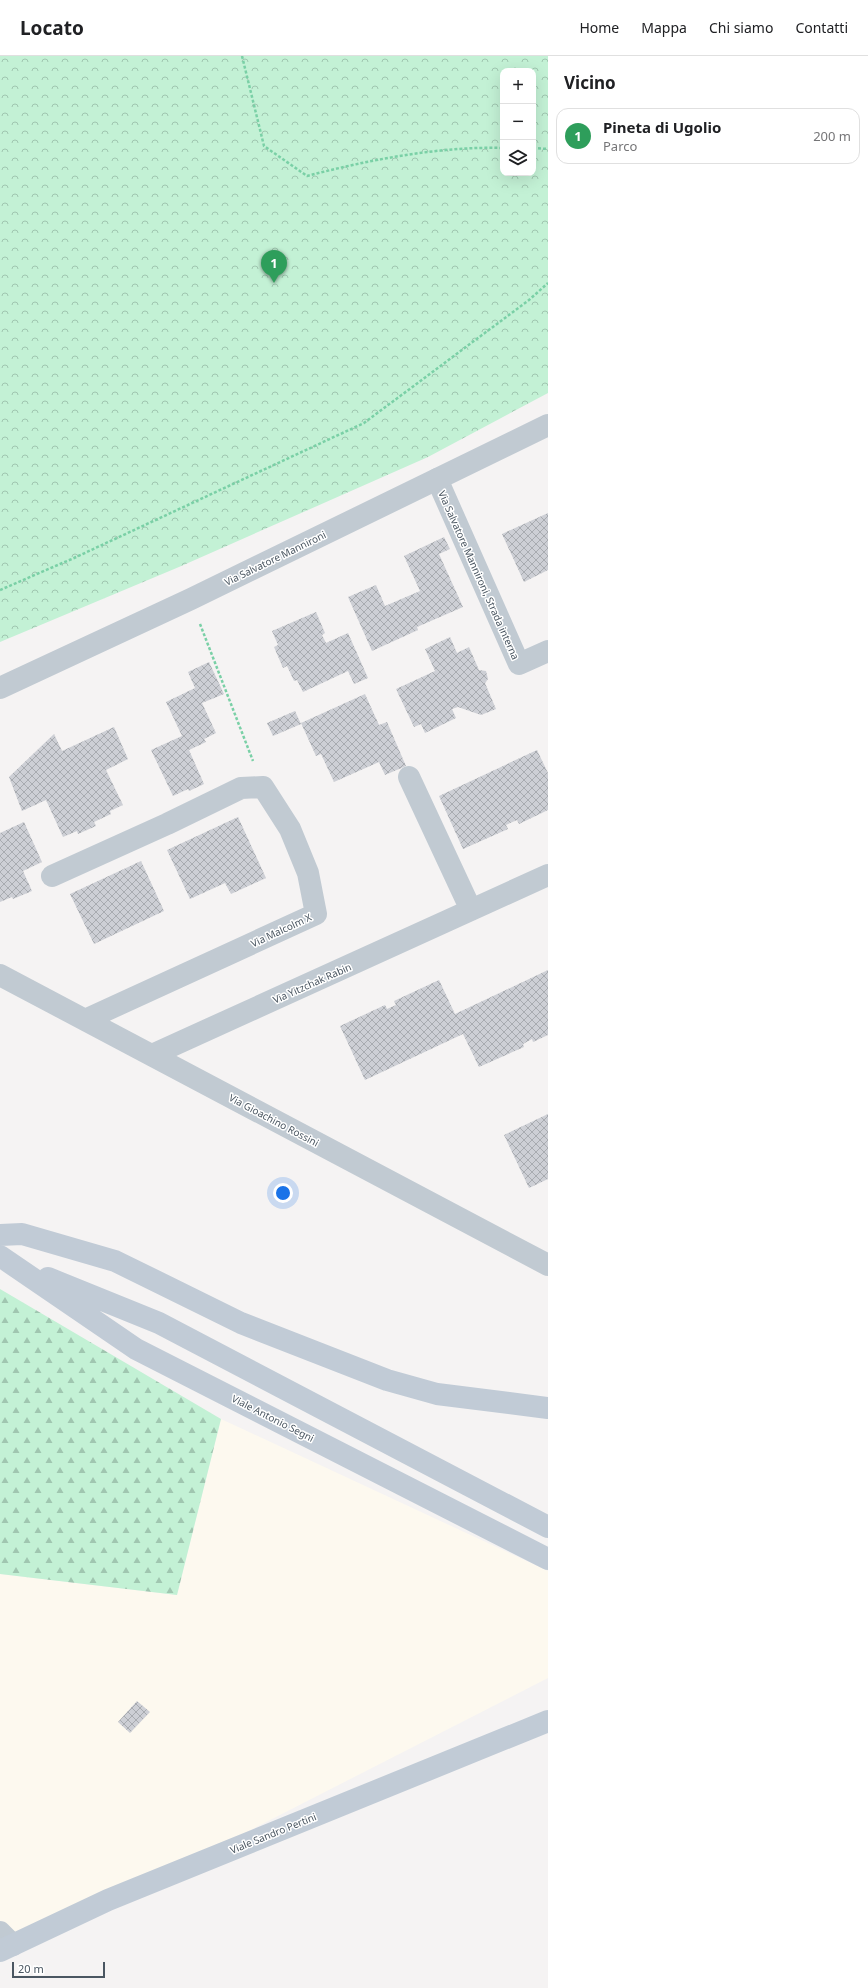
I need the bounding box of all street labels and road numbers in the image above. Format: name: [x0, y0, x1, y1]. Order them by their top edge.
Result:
street label: Via Salvatore Mannironi, Strada interna: [435, 488, 523, 662]
street label: Via Salvatore Mannironi: [222, 527, 328, 589]
street label: Via Malcolm X: [248, 910, 314, 950]
street label: Via Yitzchak Rabin: [270, 959, 354, 1007]
street label: Via Gioachino Rossini: [227, 1090, 321, 1150]
street label: Viale Antonio Segni: [229, 1391, 317, 1445]
street label: Viale Sandro Pertini: [228, 1809, 318, 1857]

